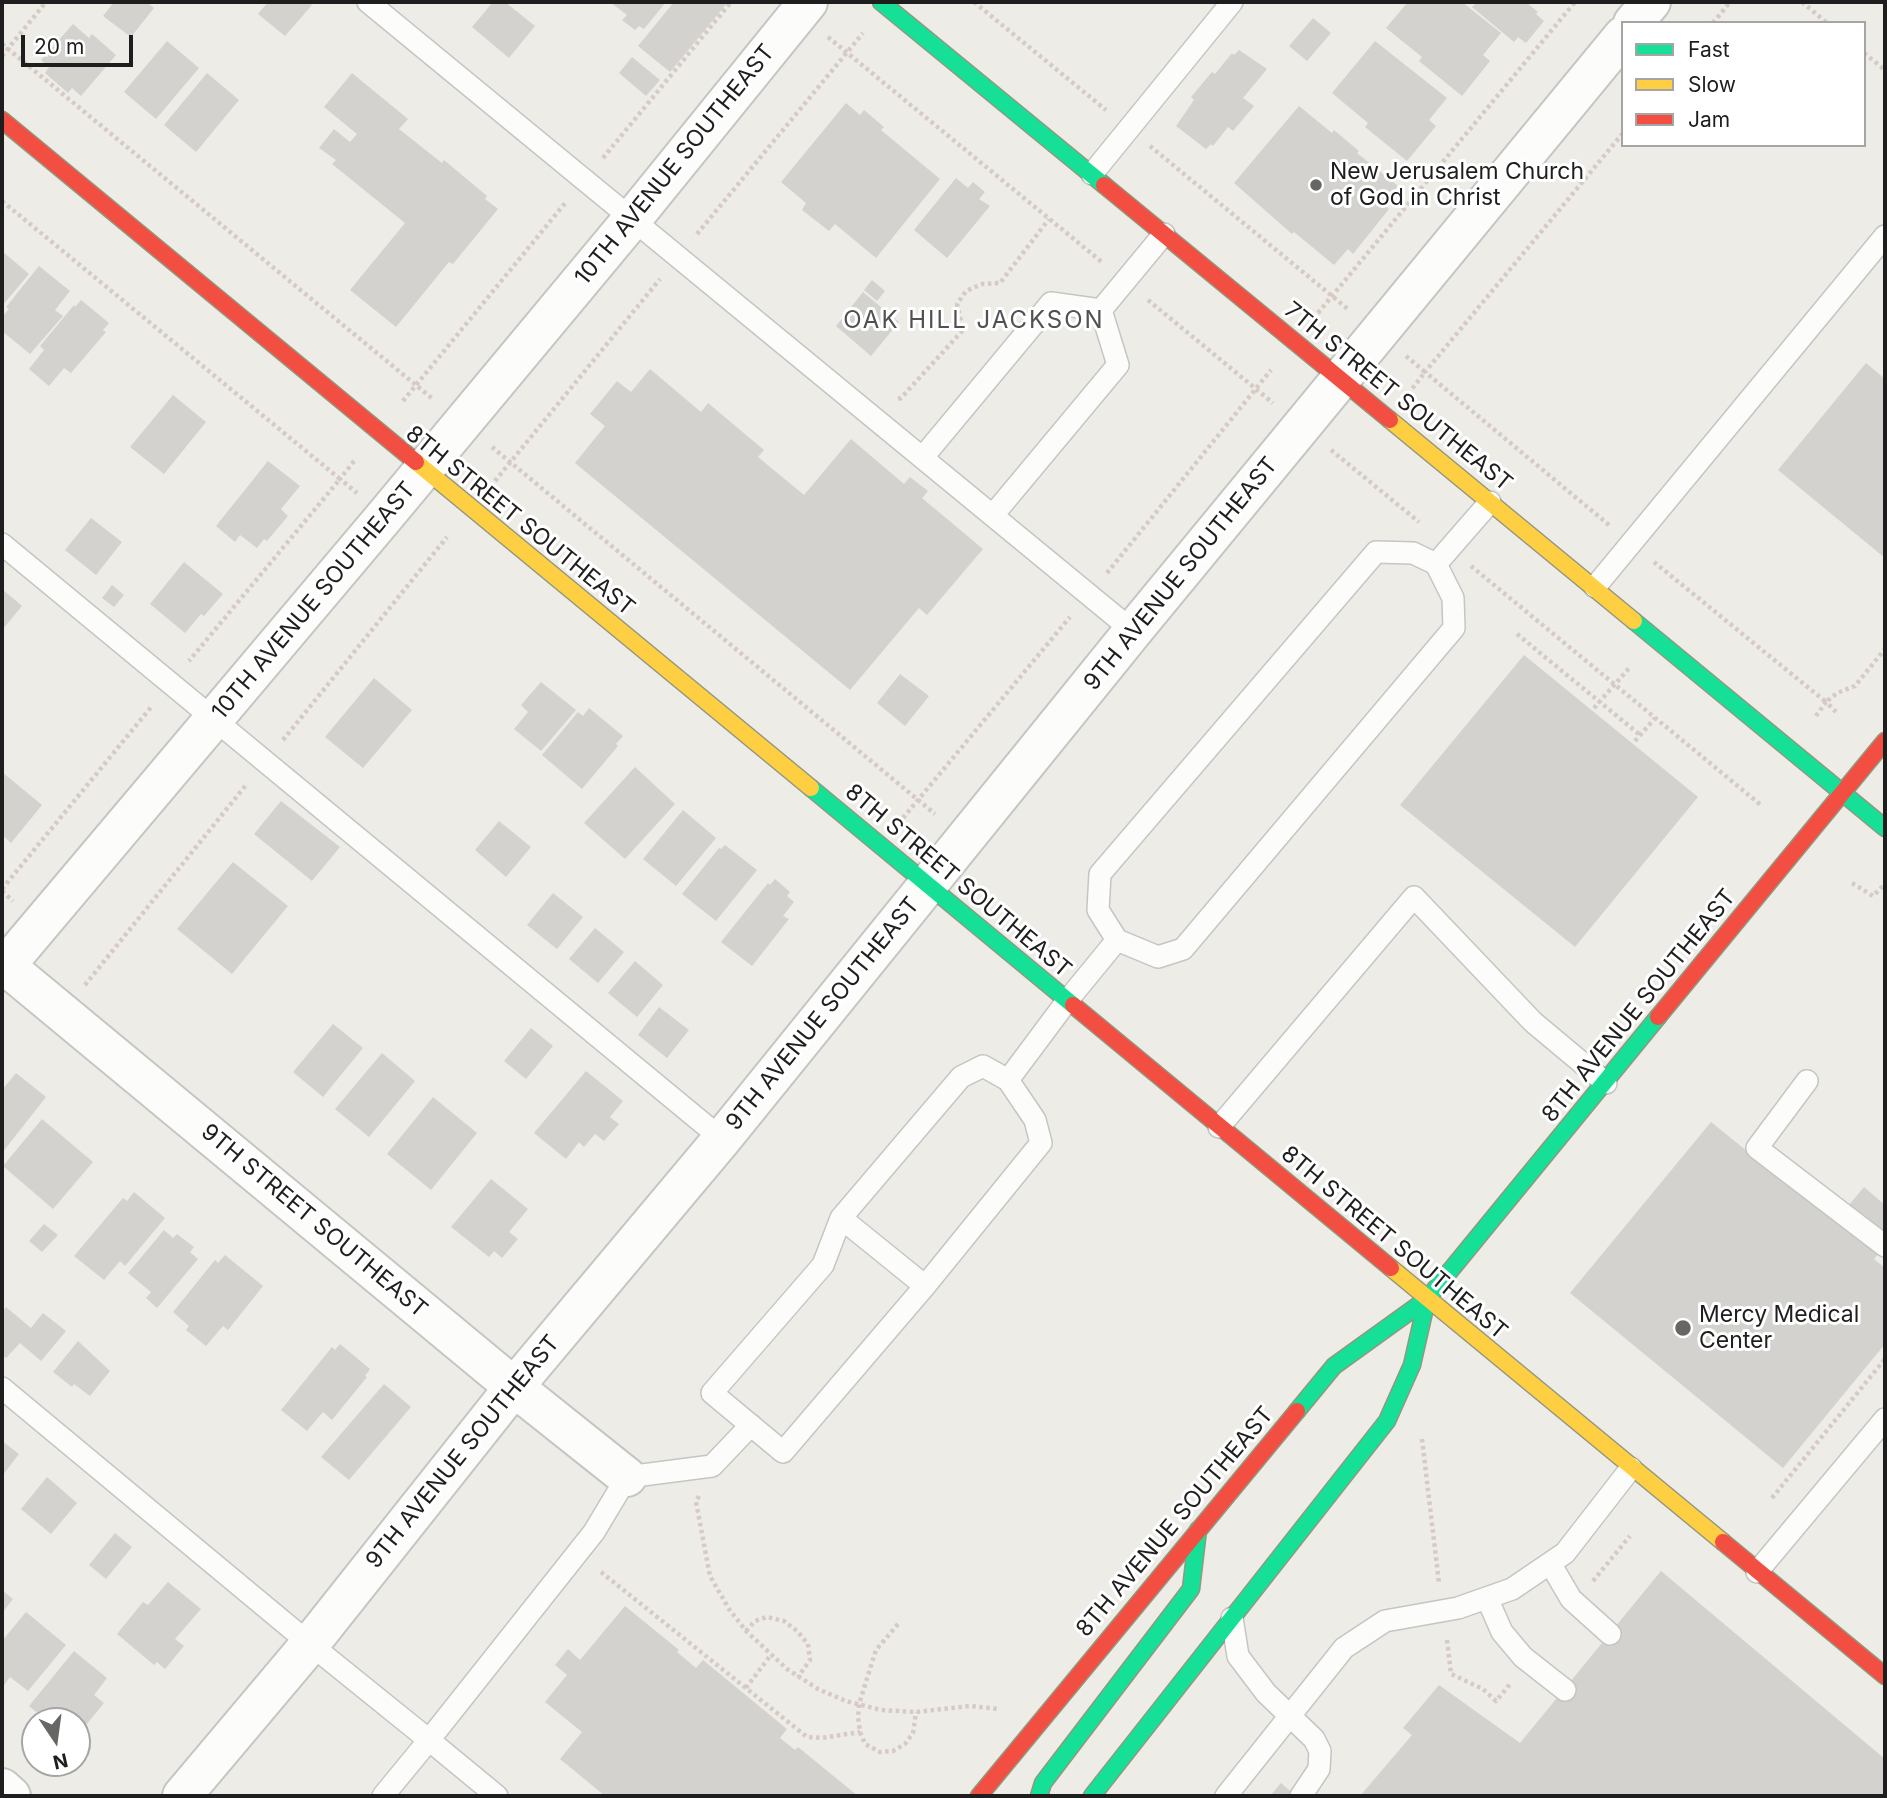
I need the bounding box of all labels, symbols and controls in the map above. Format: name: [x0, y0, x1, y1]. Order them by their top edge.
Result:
scale bar: [24, 21, 136, 65]
legend: [1621, 21, 1866, 147]
text: 20 m: [34, 34, 84, 59]
text: Fast: [1688, 37, 1730, 62]
street label: 10TH AVENUE SOUTHEAST: [569, 39, 781, 291]
text: Slow: [1688, 72, 1736, 97]
text: Jam: [1688, 107, 1730, 132]
place label: New Jerusalem Church of God in Christ: [1330, 158, 1584, 212]
marker: New Jerusalem Church of God in Christ: [1308, 177, 1324, 193]
street label: 7TH STREET SOUTHEAST: [1278, 296, 1518, 498]
district label: OAK HILL JACKSON: [845, 307, 1103, 335]
street label: 8TH STREET SOUTHEAST: [400, 420, 640, 622]
street label: 9TH AVENUE SOUTHEAST: [1078, 452, 1284, 696]
street label: 10TH AVENUE SOUTHEAST: [206, 477, 422, 725]
street label: 8TH STREET SOUTHEAST: [839, 778, 1077, 984]
street label: 8TH AVENUE SOUTHEAST: [1536, 884, 1742, 1128]
street label: 9TH AVENUE SOUTHEAST: [720, 892, 926, 1136]
street label: 9TH STREET SOUTHEAST: [195, 1118, 433, 1324]
street label: 8TH STREET SOUTHEAST: [1275, 1140, 1513, 1346]
place label: Mercy Medical Center: [1699, 1301, 1859, 1355]
marker: Mercy Medical Center: [1673, 1318, 1693, 1338]
street label: 9TH AVENUE SOUTHEAST: [360, 1330, 566, 1574]
street label: 8TH AVENUE SOUTHEAST: [1071, 1401, 1279, 1643]
north arrow: [21, 1707, 91, 1777]
text: N: [51, 1748, 70, 1774]

